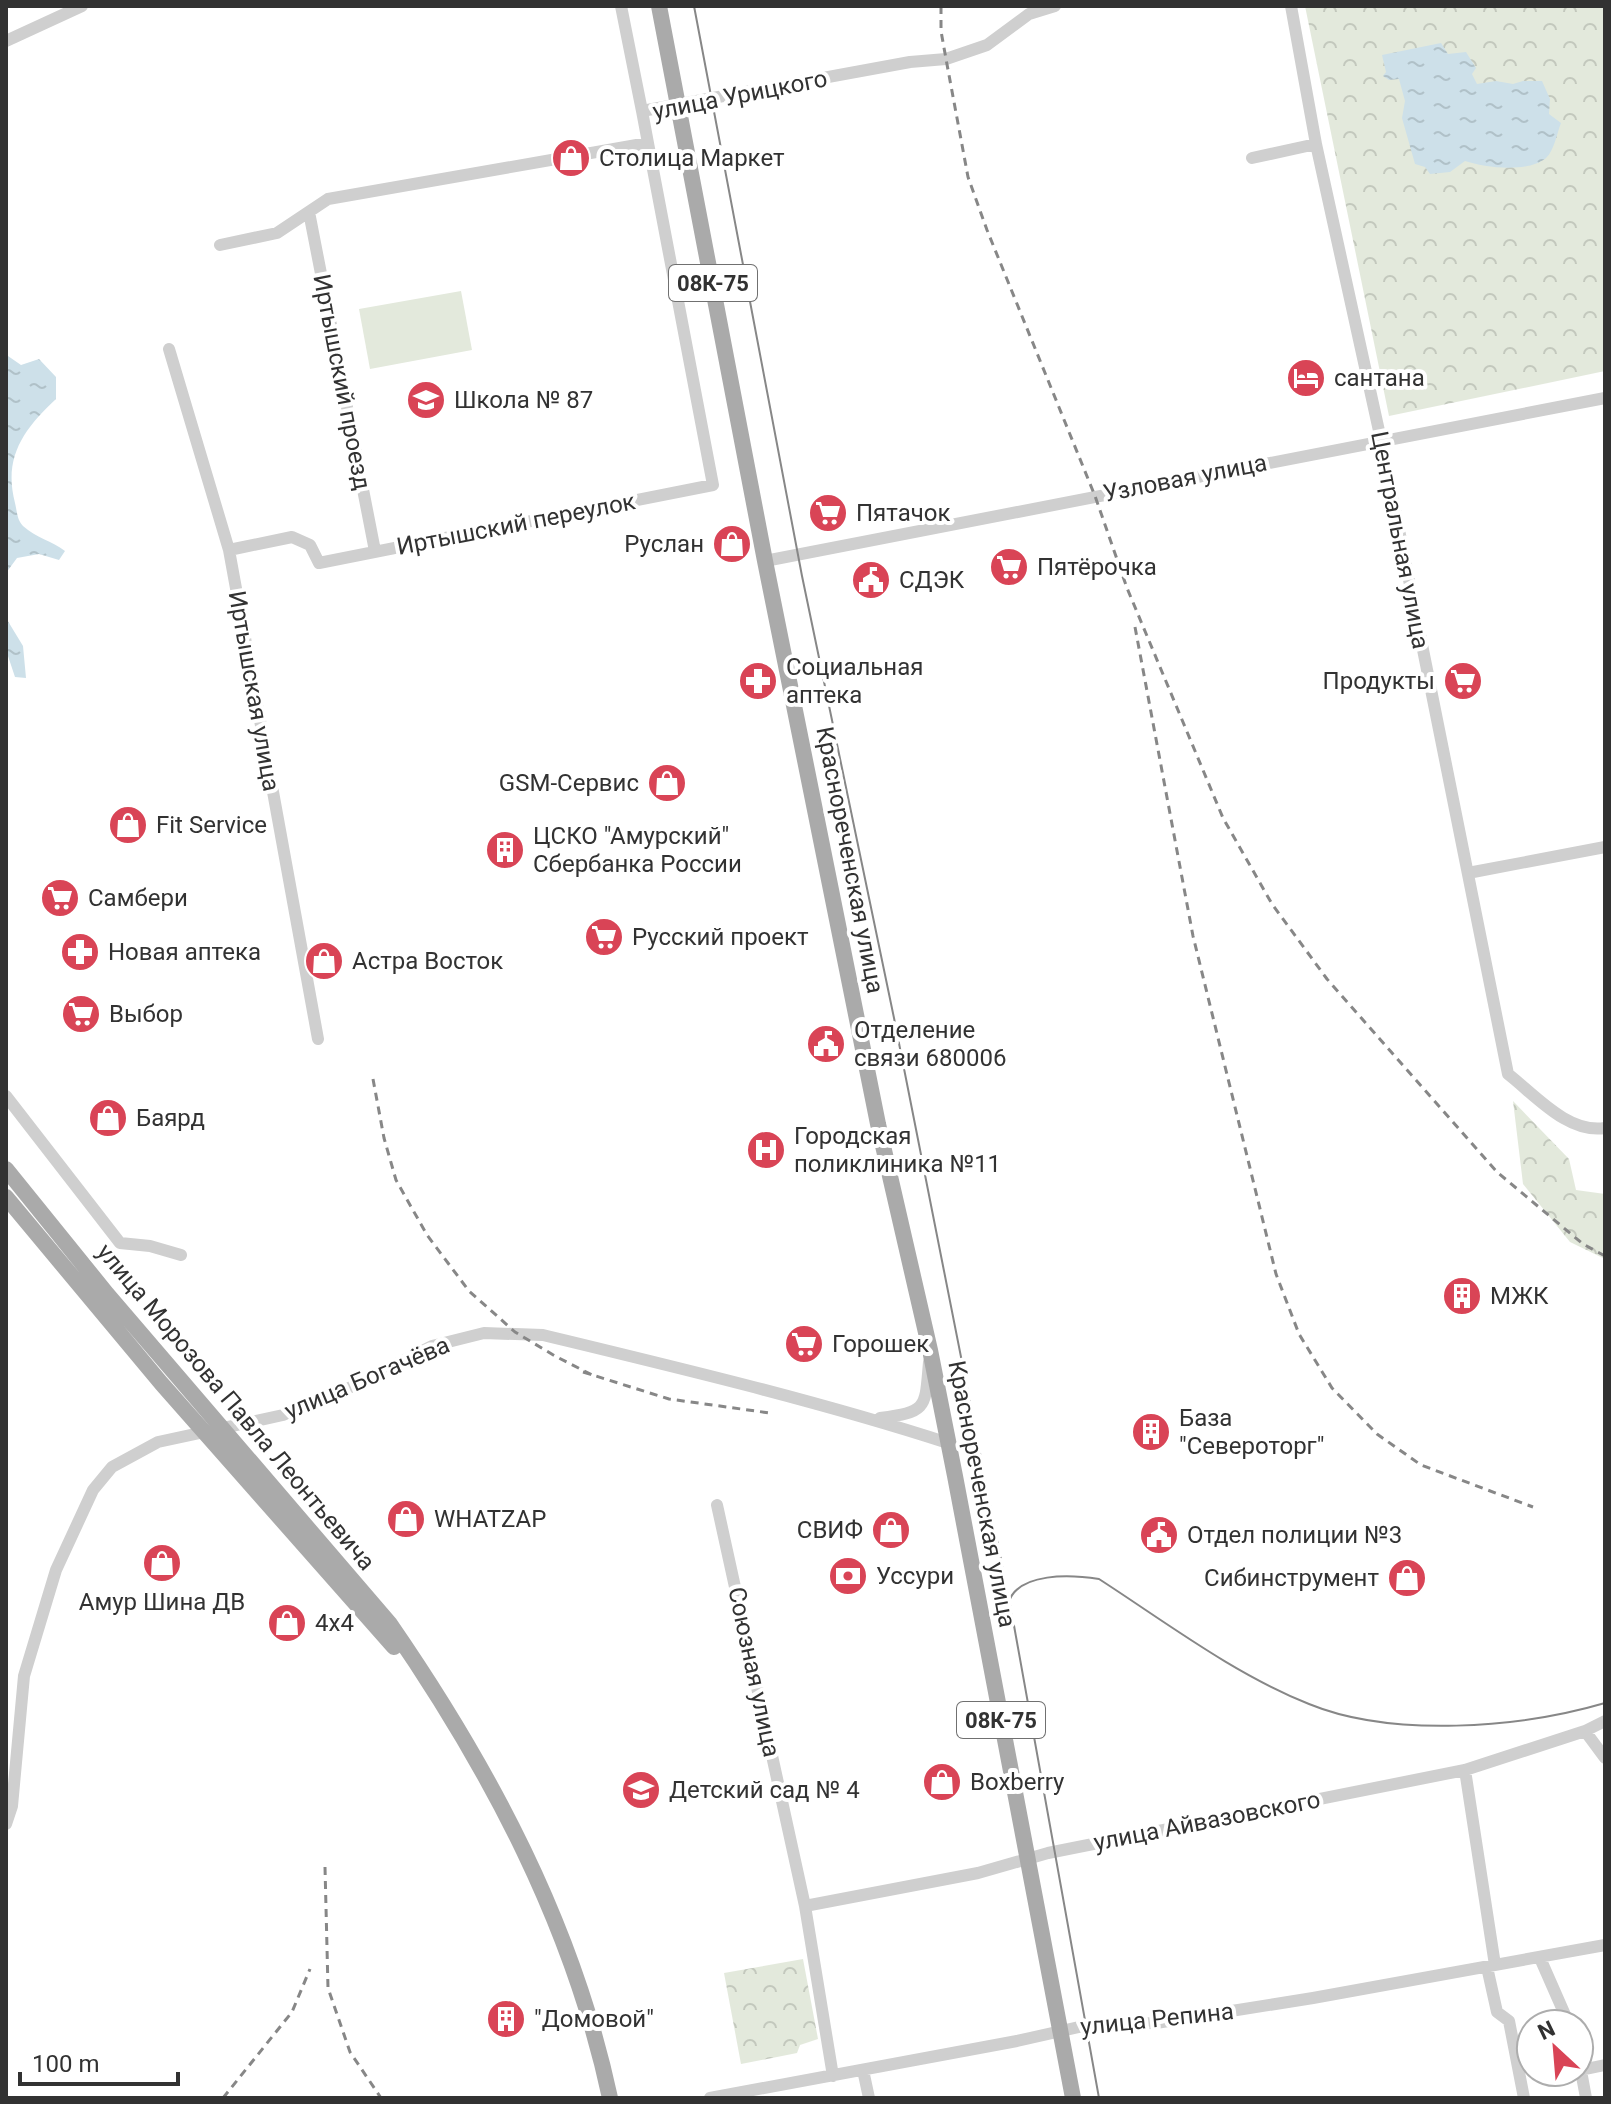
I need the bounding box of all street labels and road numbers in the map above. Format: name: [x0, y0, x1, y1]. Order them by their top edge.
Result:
street label: улица Урицкого: [650, 64, 830, 126]
road number: 08К-75: [669, 265, 757, 301]
street label: Иртышский проезд: [307, 272, 377, 492]
street label: Центральная улица: [1365, 429, 1435, 651]
street label: Узловая улица: [1101, 448, 1269, 508]
street label: Иртышский переулок: [394, 487, 638, 561]
street label: Иртышская улица: [223, 589, 285, 793]
street label: Краснореченская улица: [810, 724, 890, 996]
street label: улица Морозова Павла Леонтьевича: [91, 1238, 381, 1576]
street label: улица Богачёва: [280, 1331, 454, 1425]
street label: Краснореченская улица: [942, 1358, 1022, 1630]
street label: Союзная улица: [722, 1584, 786, 1760]
road number: 08К-75: [957, 1702, 1045, 1738]
street label: улица Айвазовского: [1091, 1785, 1323, 1857]
street label: улица Репина: [1079, 1997, 1235, 2041]

